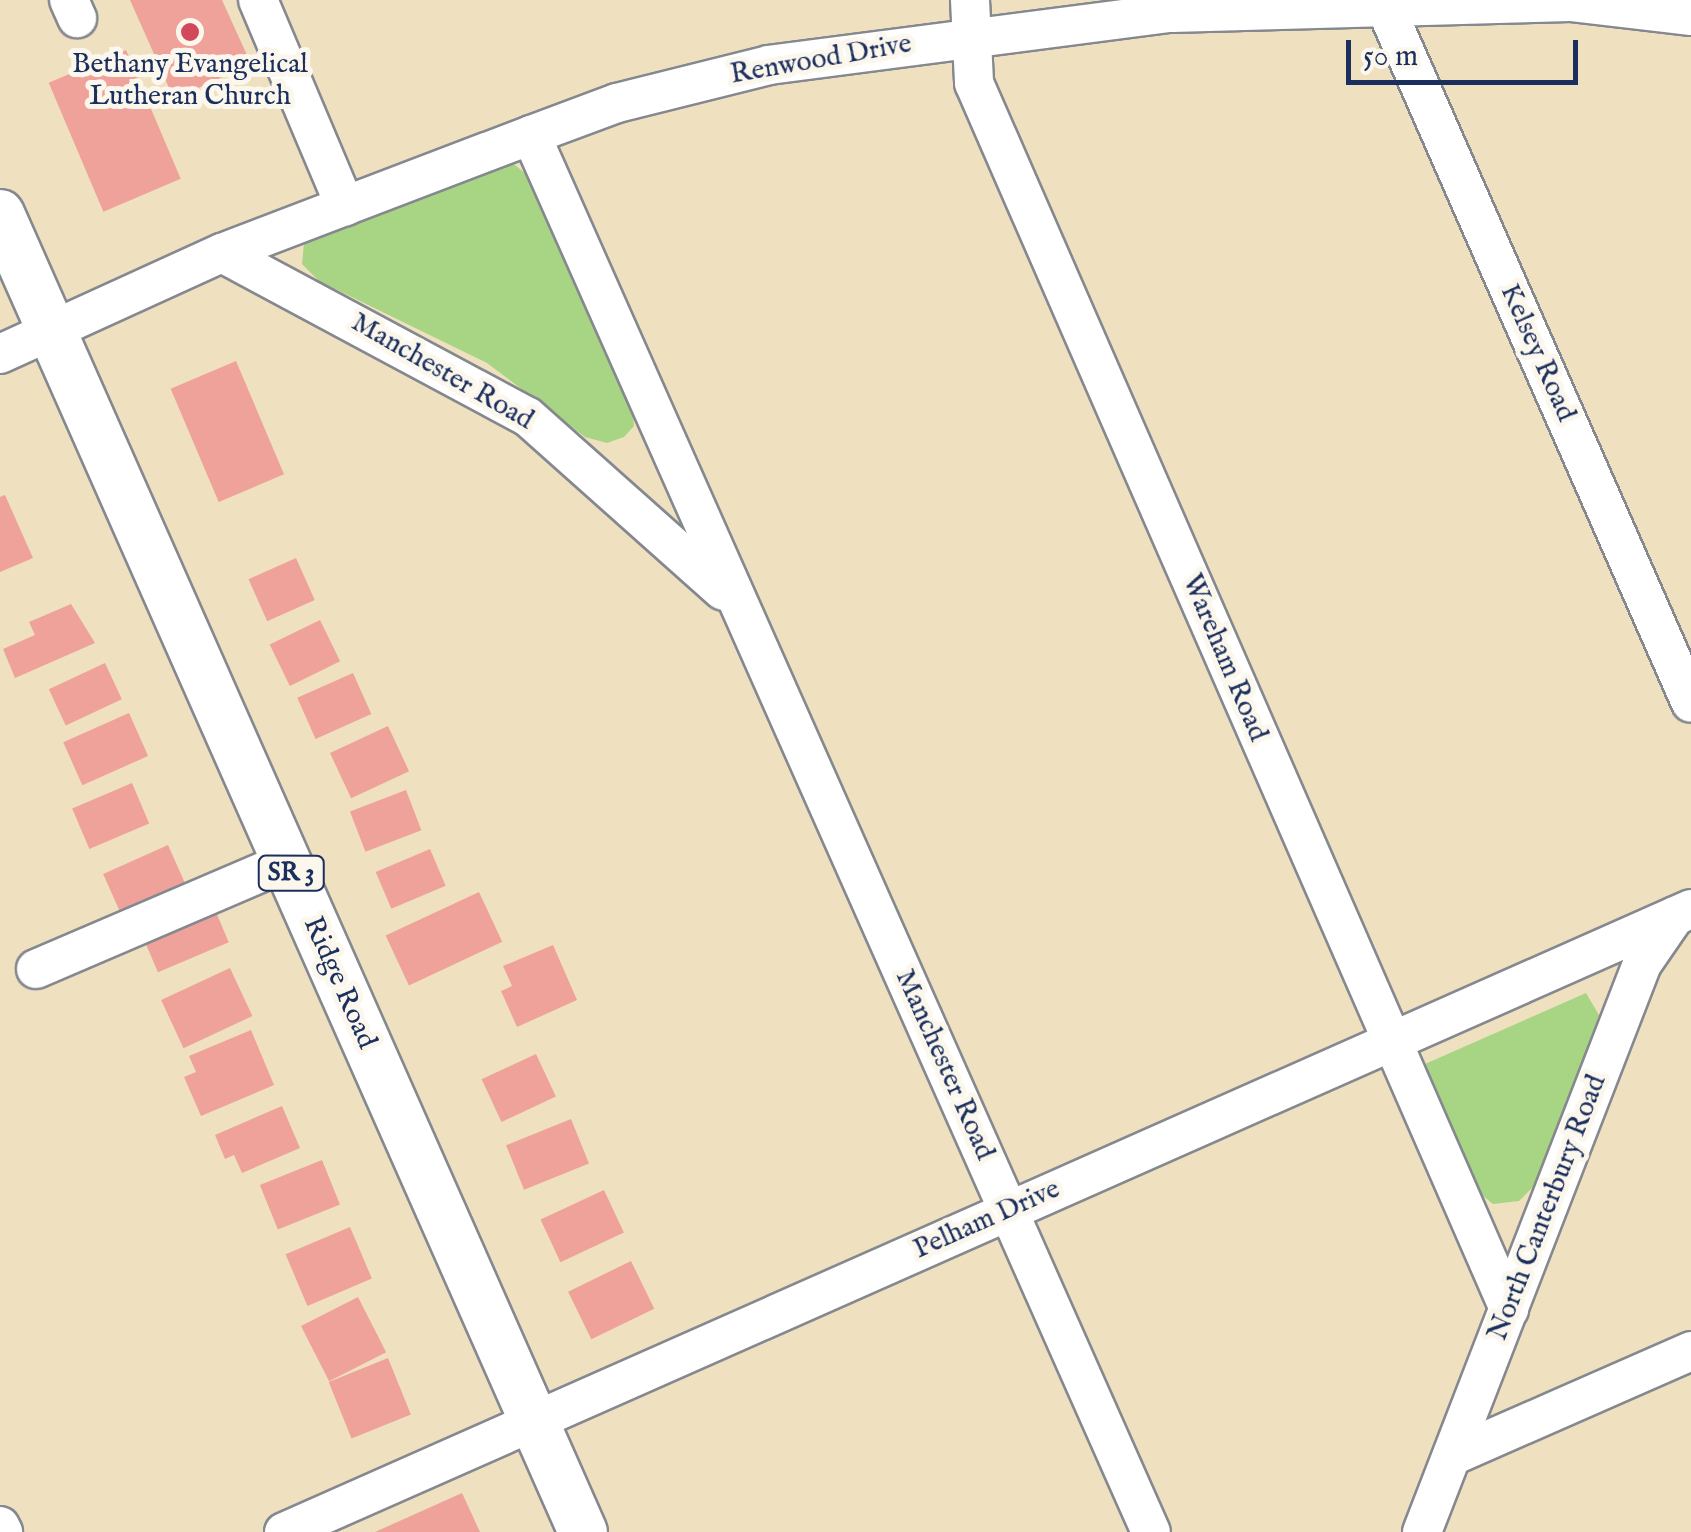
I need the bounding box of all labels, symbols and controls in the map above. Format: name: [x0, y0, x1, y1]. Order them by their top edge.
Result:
scale bar: [1351, 20, 1584, 82]
marker: Bethany Evangelical Lutheran Church: [179, 21, 201, 43]
street label: Renwood Drive: [728, 28, 914, 92]
text: 50 m: [1363, 38, 1418, 76]
place label: Bethany Evangelical Lutheran Church: [72, 48, 308, 114]
street label: Kelsey Road: [1492, 279, 1582, 427]
street label: Manchester Road: [345, 306, 539, 438]
street label: Wareham Road: [1174, 569, 1274, 747]
road number: SR 3: [256, 853, 326, 893]
street label: Ridge Road: [295, 912, 383, 1054]
street label: Manchester Road: [887, 965, 1001, 1165]
street label: North Canterbury Road: [1482, 1070, 1614, 1346]
street label: Pelham Drive: [909, 1173, 1065, 1267]

